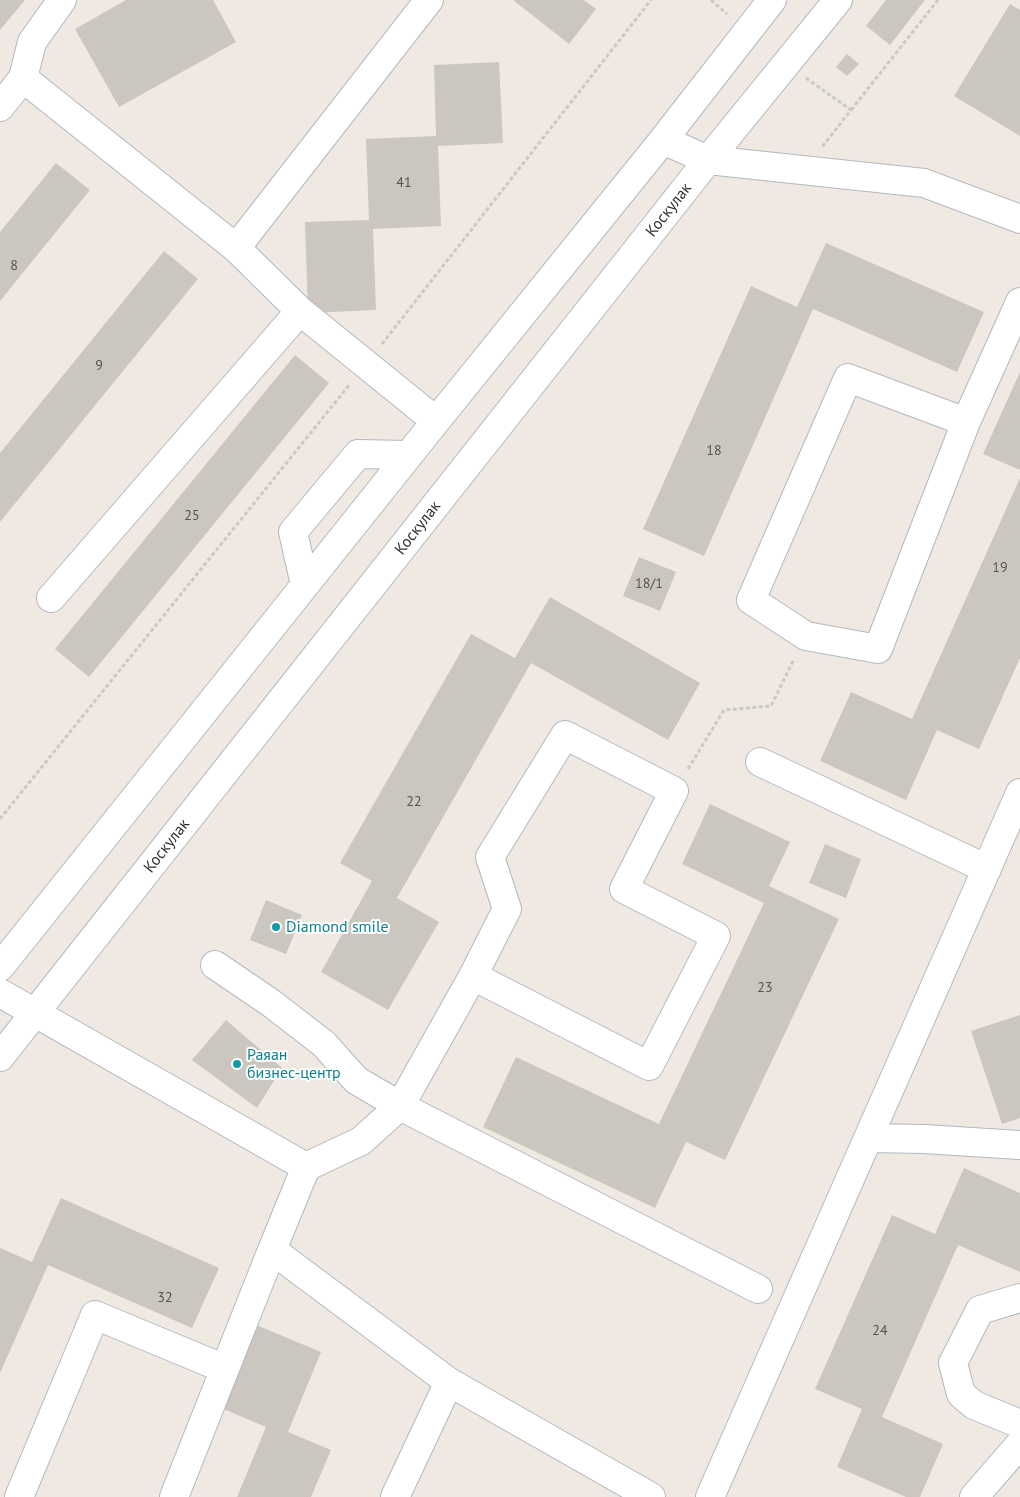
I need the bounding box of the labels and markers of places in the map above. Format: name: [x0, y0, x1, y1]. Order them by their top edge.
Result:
place label: Diamond smile: [286, 917, 389, 937]
marker: Diamond smile: [270, 921, 282, 933]
place label: Раяан бизнес-центр: [247, 1045, 341, 1083]
marker: Раяан бизнес-центр: [231, 1058, 243, 1070]

